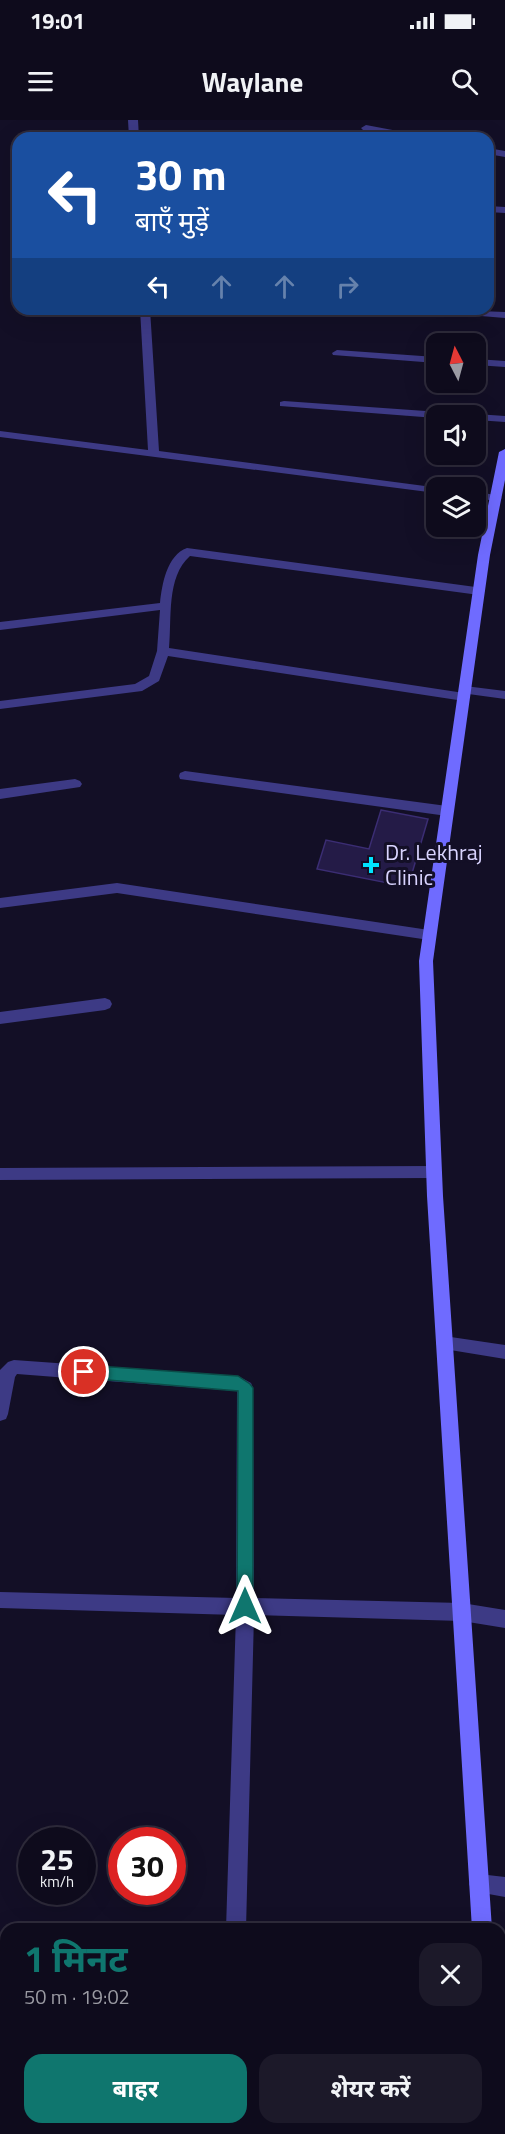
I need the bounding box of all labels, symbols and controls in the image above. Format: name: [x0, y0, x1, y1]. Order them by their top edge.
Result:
text: 19:01: [30, 4, 85, 38]
text: Waylane: [202, 61, 303, 102]
icon: menu: [24, 65, 57, 98]
icon: search: [448, 65, 481, 98]
text: 30 m: [135, 142, 227, 206]
icon: left: [36, 156, 114, 234]
text: बाएँ मुड़ें: [135, 200, 209, 241]
icon: left: [142, 270, 175, 303]
icon: ahead: [205, 270, 238, 303]
icon: ahead: [268, 270, 301, 303]
icon: right: [331, 270, 364, 303]
north arrow: [426, 333, 486, 393]
map controls: [426, 333, 486, 537]
button: sound: [426, 405, 486, 465]
button: layers: [426, 477, 486, 537]
place label: Dr. Lekhraj Clinic: [385, 835, 483, 894]
marker: Dr. Lekhraj Clinic: [362, 856, 380, 874]
pin: [58, 1346, 109, 1397]
icon: arrive: [67, 1355, 100, 1388]
position arrow: [213, 1574, 277, 1638]
speed limit sign: 30: [108, 1827, 186, 1905]
text: 25: [40, 1836, 74, 1882]
text: km/h: [40, 1870, 74, 1893]
text: 1 मिनट: [24, 1931, 128, 1986]
button: close: [419, 1943, 482, 2006]
text: 50 m · 19:02: [24, 1981, 130, 2012]
button: बाहर: [24, 2054, 247, 2123]
button: शेयर करें: [259, 2054, 482, 2123]

